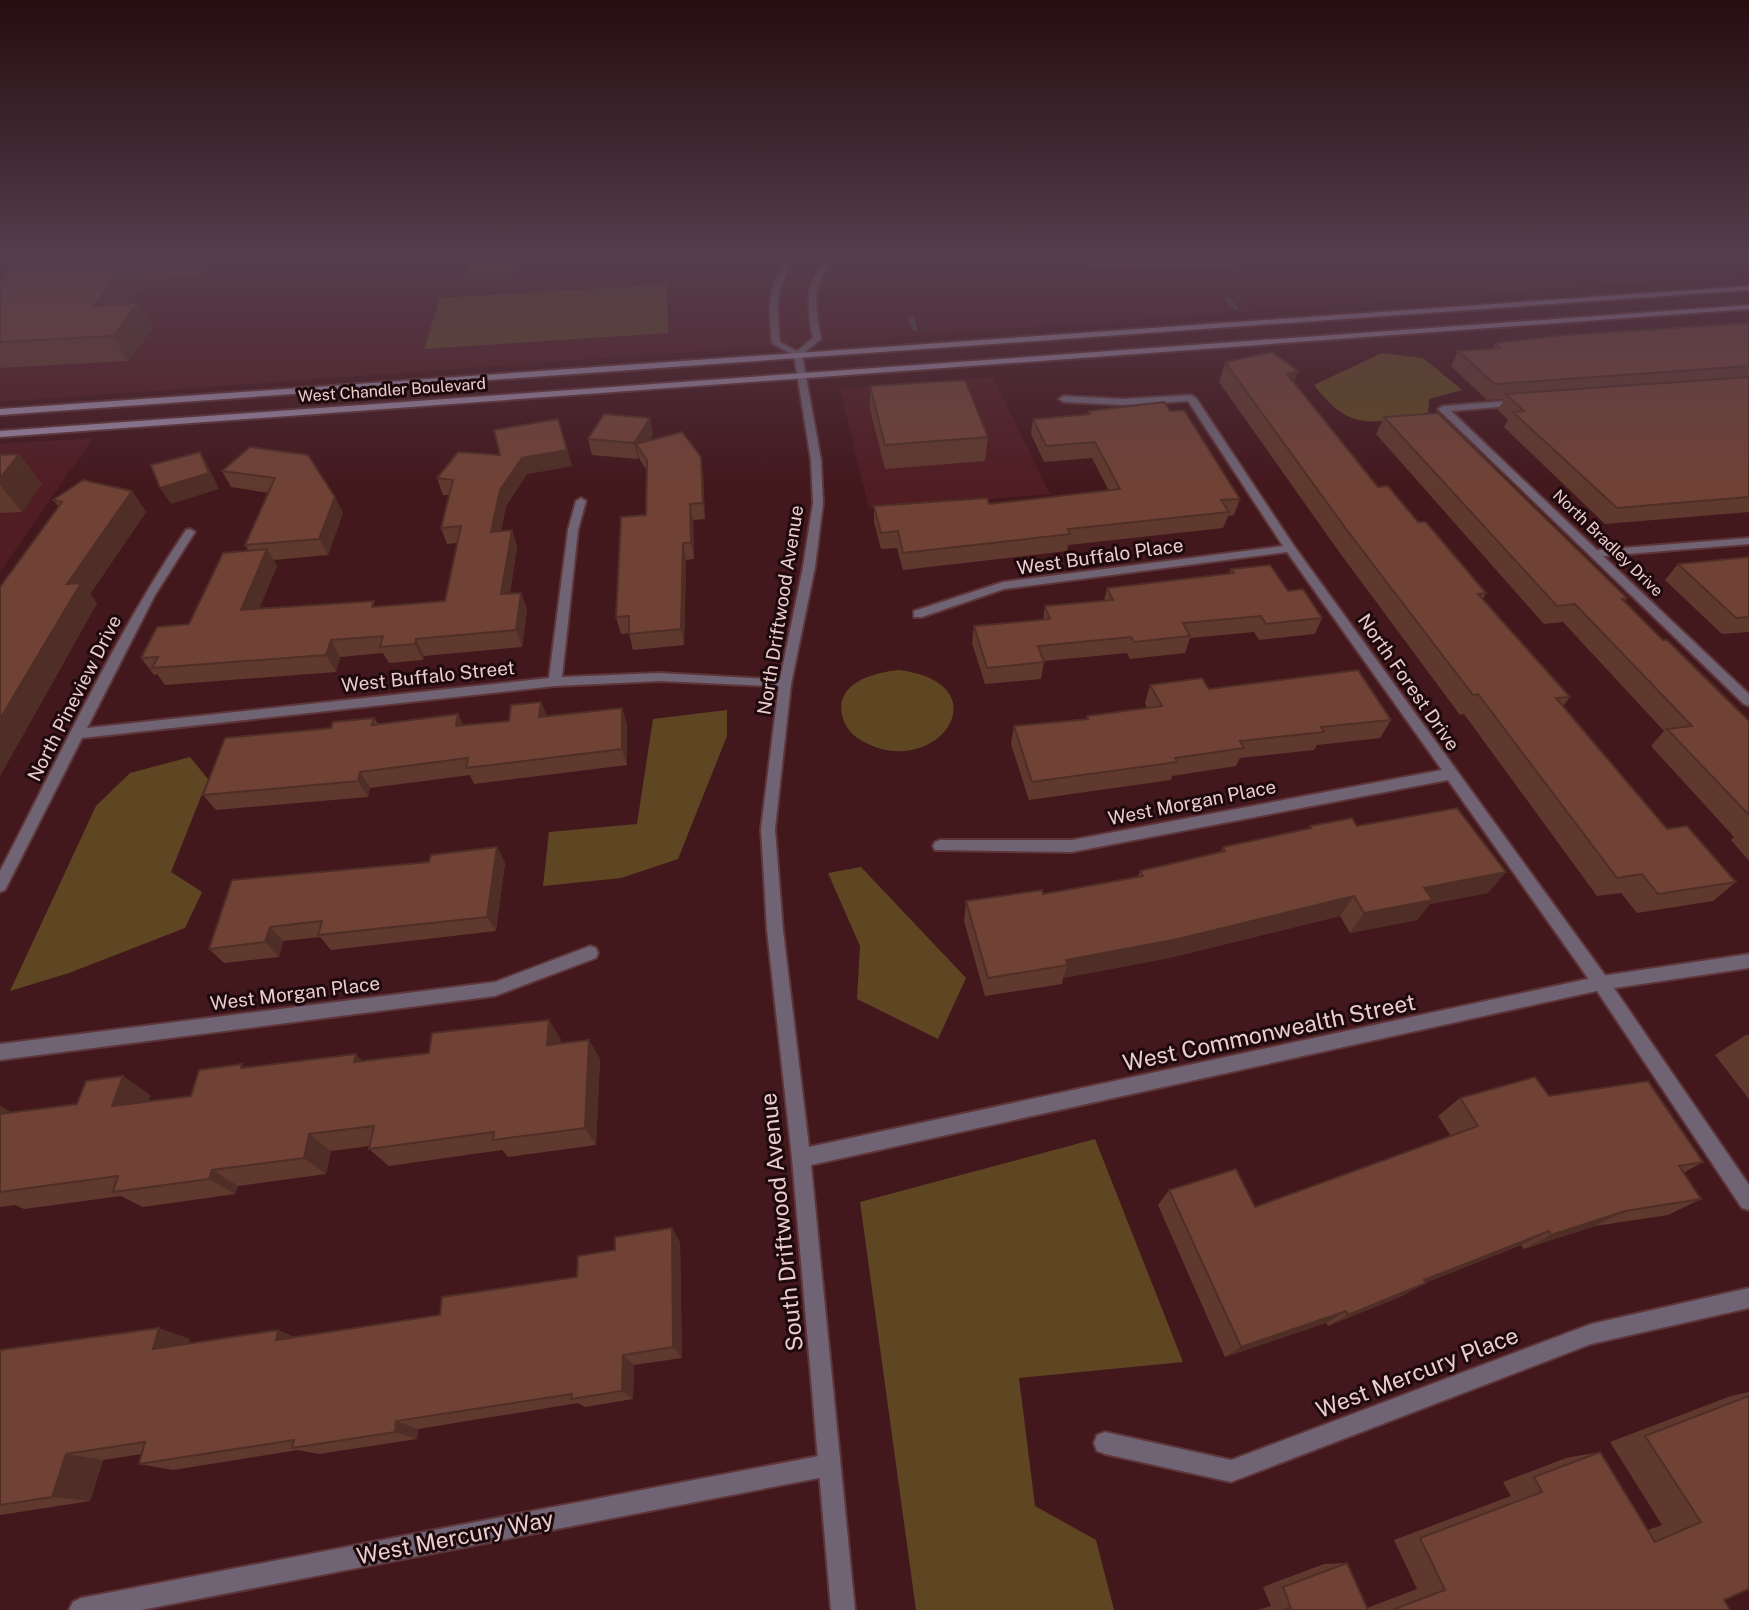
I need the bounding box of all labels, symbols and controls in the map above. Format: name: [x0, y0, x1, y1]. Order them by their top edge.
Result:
street label: West Chandler Boulevard: [298, 374, 486, 406]
street label: North Bradley Drive: [1549, 486, 1667, 600]
street label: North Driftwood Avenue: [753, 504, 807, 716]
street label: West Buffalo Place: [1015, 533, 1185, 579]
street label: North Forest Drive: [1354, 609, 1464, 755]
street label: North Pineview Drive: [23, 611, 125, 785]
street label: West Buffalo Street: [340, 656, 516, 696]
street label: West Morgan Place: [1106, 775, 1278, 829]
street label: West Morgan Place: [209, 972, 381, 1014]
street label: West Commonwealth Street: [1120, 988, 1418, 1076]
street label: South Driftwood Avenue: [754, 1092, 808, 1352]
street label: West Mercury Place: [1312, 1321, 1522, 1423]
street label: West Mercury Way: [354, 1505, 556, 1569]

